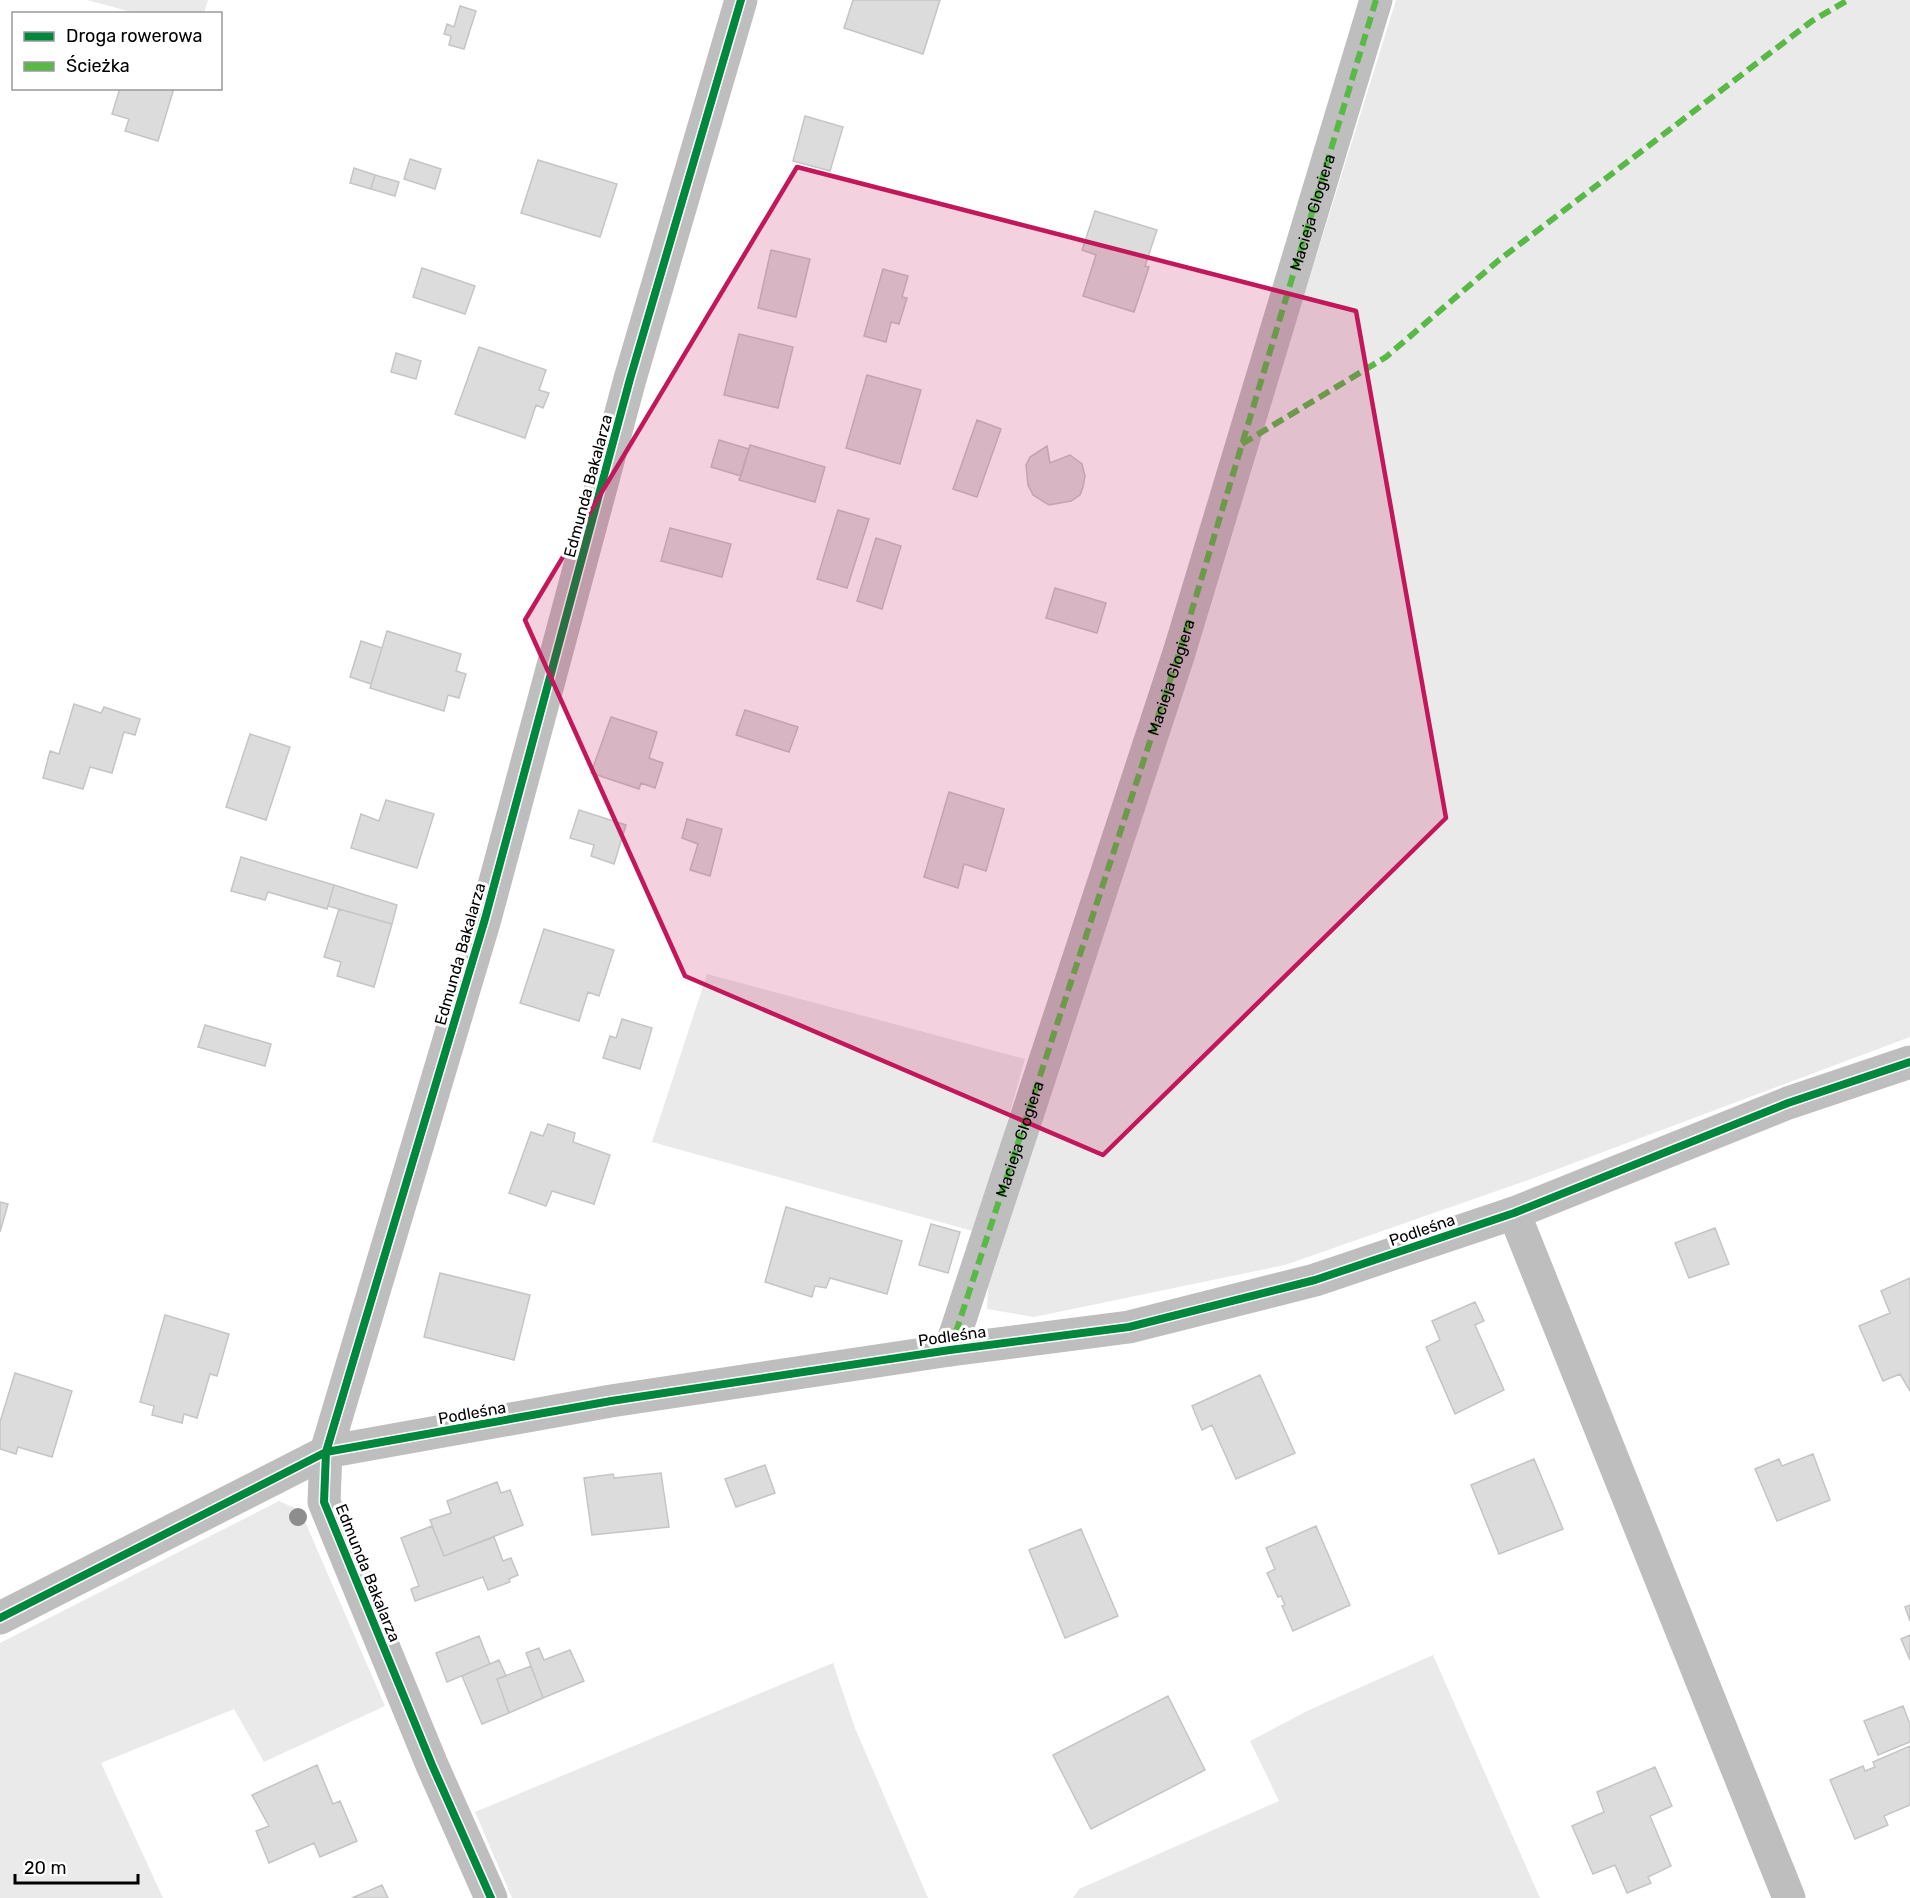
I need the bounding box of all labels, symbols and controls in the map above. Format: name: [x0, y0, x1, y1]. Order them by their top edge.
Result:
legend: [12, 12, 222, 90]
text: Droga rowerowa: [66, 25, 202, 47]
text: Ścieżka: [66, 55, 130, 77]
street label: Macieja Glogiera: [1285, 151, 1339, 273]
street label: Edmunda Bakalarza: [560, 412, 616, 560]
street label: Macieja Glogiera: [1143, 617, 1198, 738]
street label: Edmunda Bakalarza: [431, 881, 489, 1027]
street label: Macieja Glogiera: [991, 1079, 1047, 1200]
street label: Podleśna: [1387, 1210, 1457, 1250]
street label: Podleśna: [917, 1322, 987, 1350]
street label: Podleśna: [437, 1398, 507, 1428]
street label: Edmunda Bakalarza: [332, 1501, 404, 1645]
scale bar: [15, 1847, 138, 1885]
text: 20 m: [24, 1857, 66, 1879]

